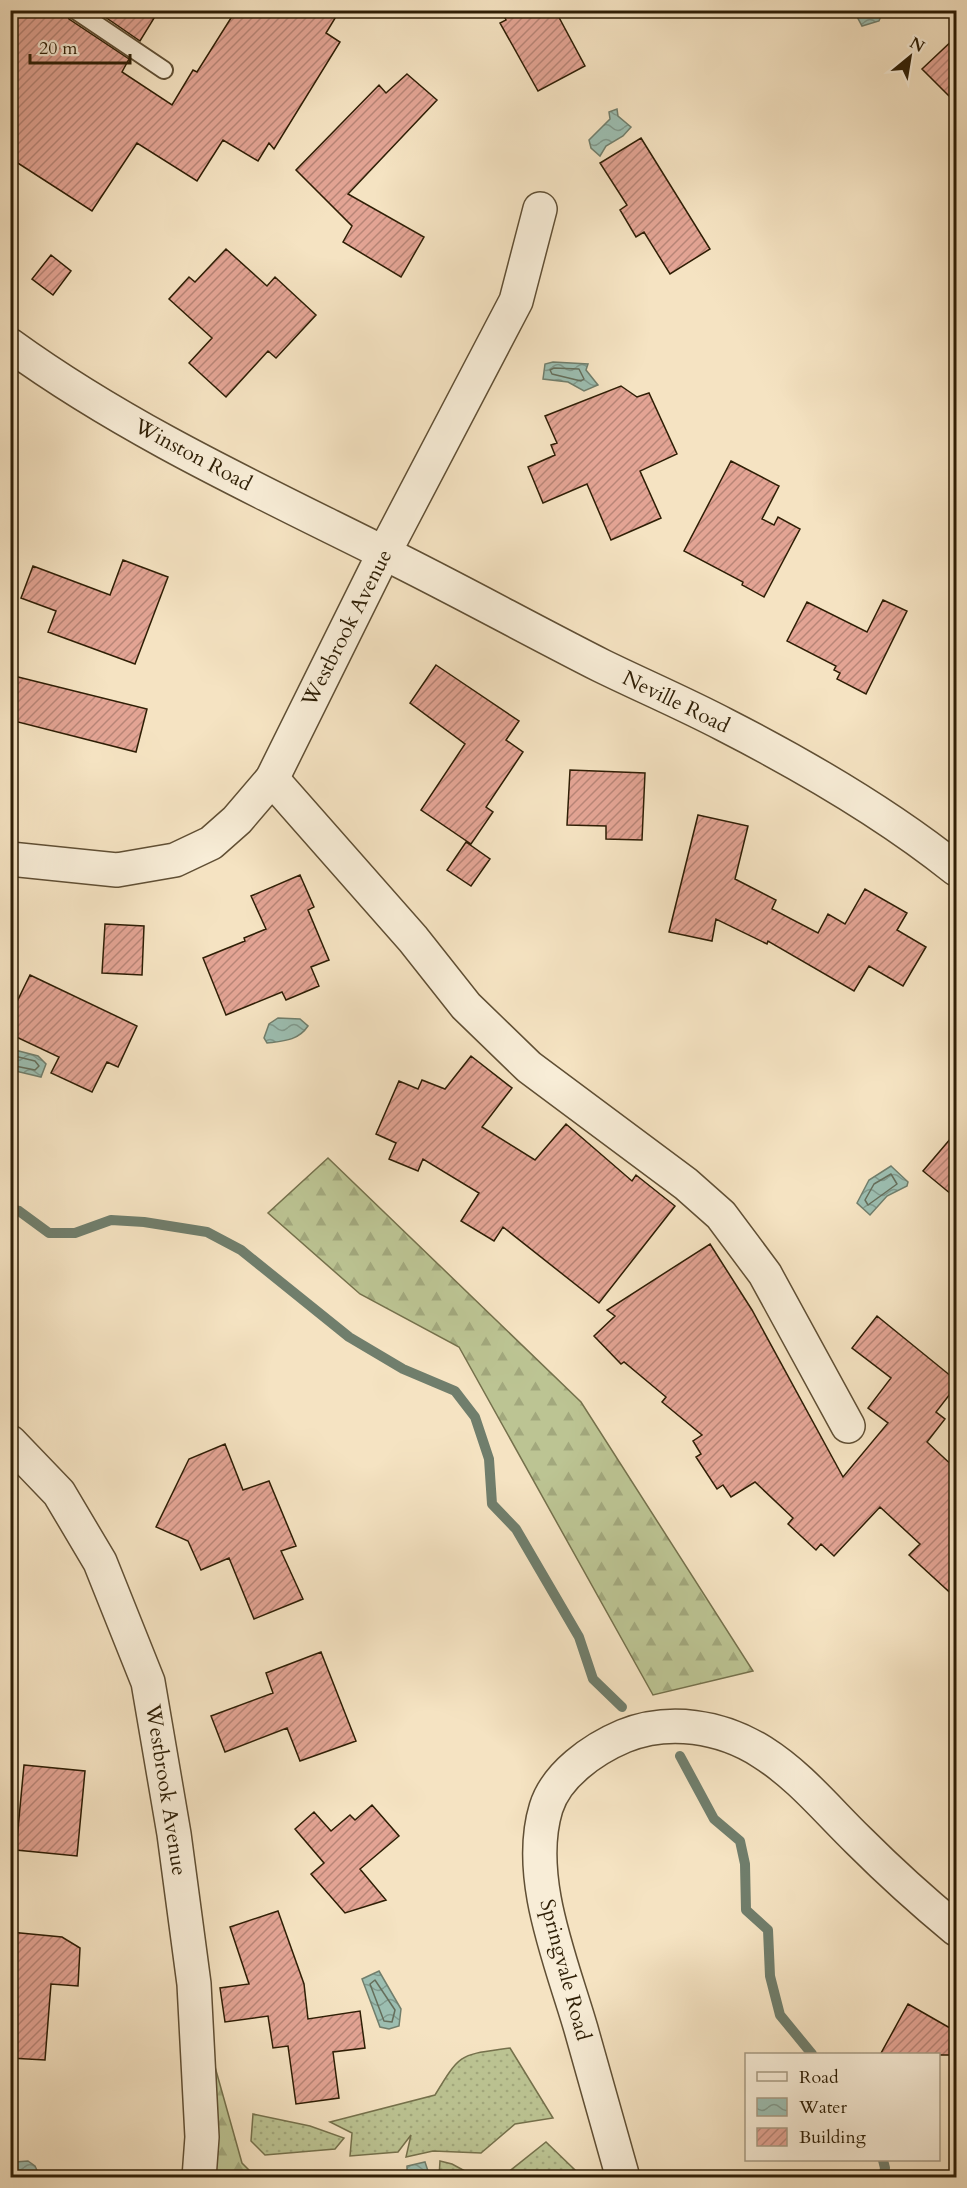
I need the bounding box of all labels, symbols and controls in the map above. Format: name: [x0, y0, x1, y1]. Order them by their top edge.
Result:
scale bar: [30, 27, 130, 65]
north arrow: [880, 27, 940, 87]
text: N: [905, 32, 929, 58]
text: 20 m: [39, 36, 78, 61]
street label: Winston Road: [128, 411, 257, 498]
street label: Westbrook Avenue: [294, 544, 399, 713]
street label: Neville Road: [618, 664, 734, 740]
street label: Westbrook Avenue: [138, 1701, 194, 1878]
street label: Springvale Road: [532, 1896, 598, 2044]
legend: [745, 2053, 940, 2161]
text: Road: [799, 2065, 839, 2090]
text: Water: [798, 2095, 848, 2120]
text: Building: [799, 2125, 867, 2150]

